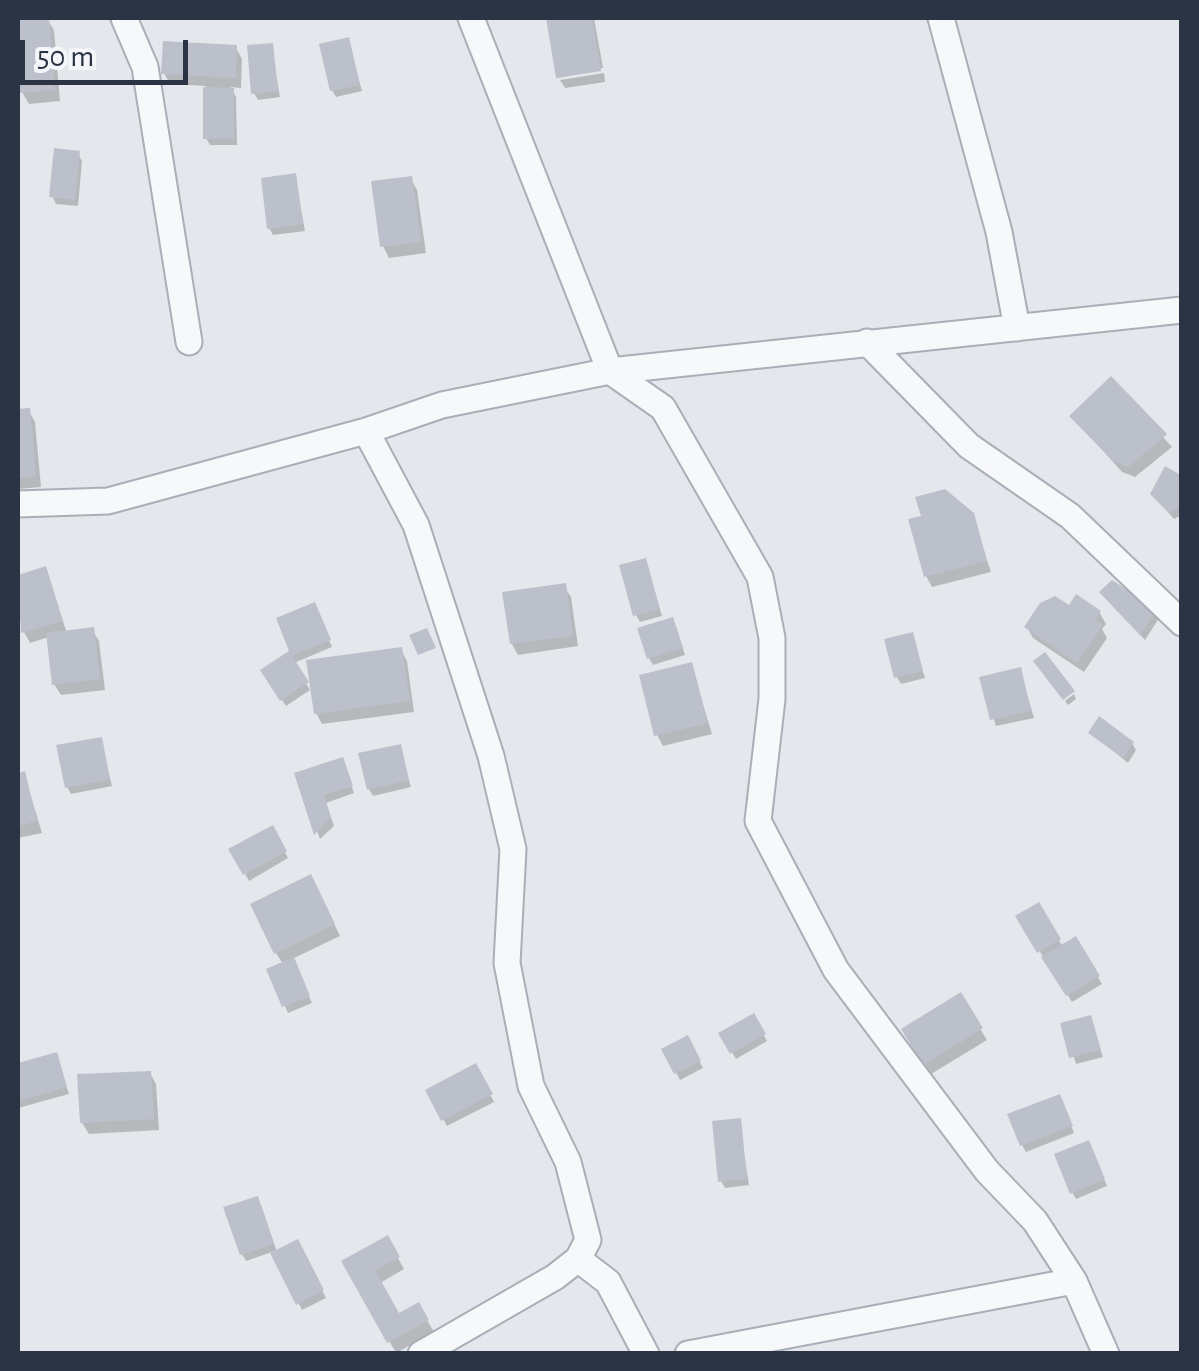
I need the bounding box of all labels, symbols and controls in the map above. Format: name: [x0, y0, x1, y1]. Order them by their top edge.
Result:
scale bar: [25, 20, 192, 82]
text: 50 m: [37, 42, 94, 72]

